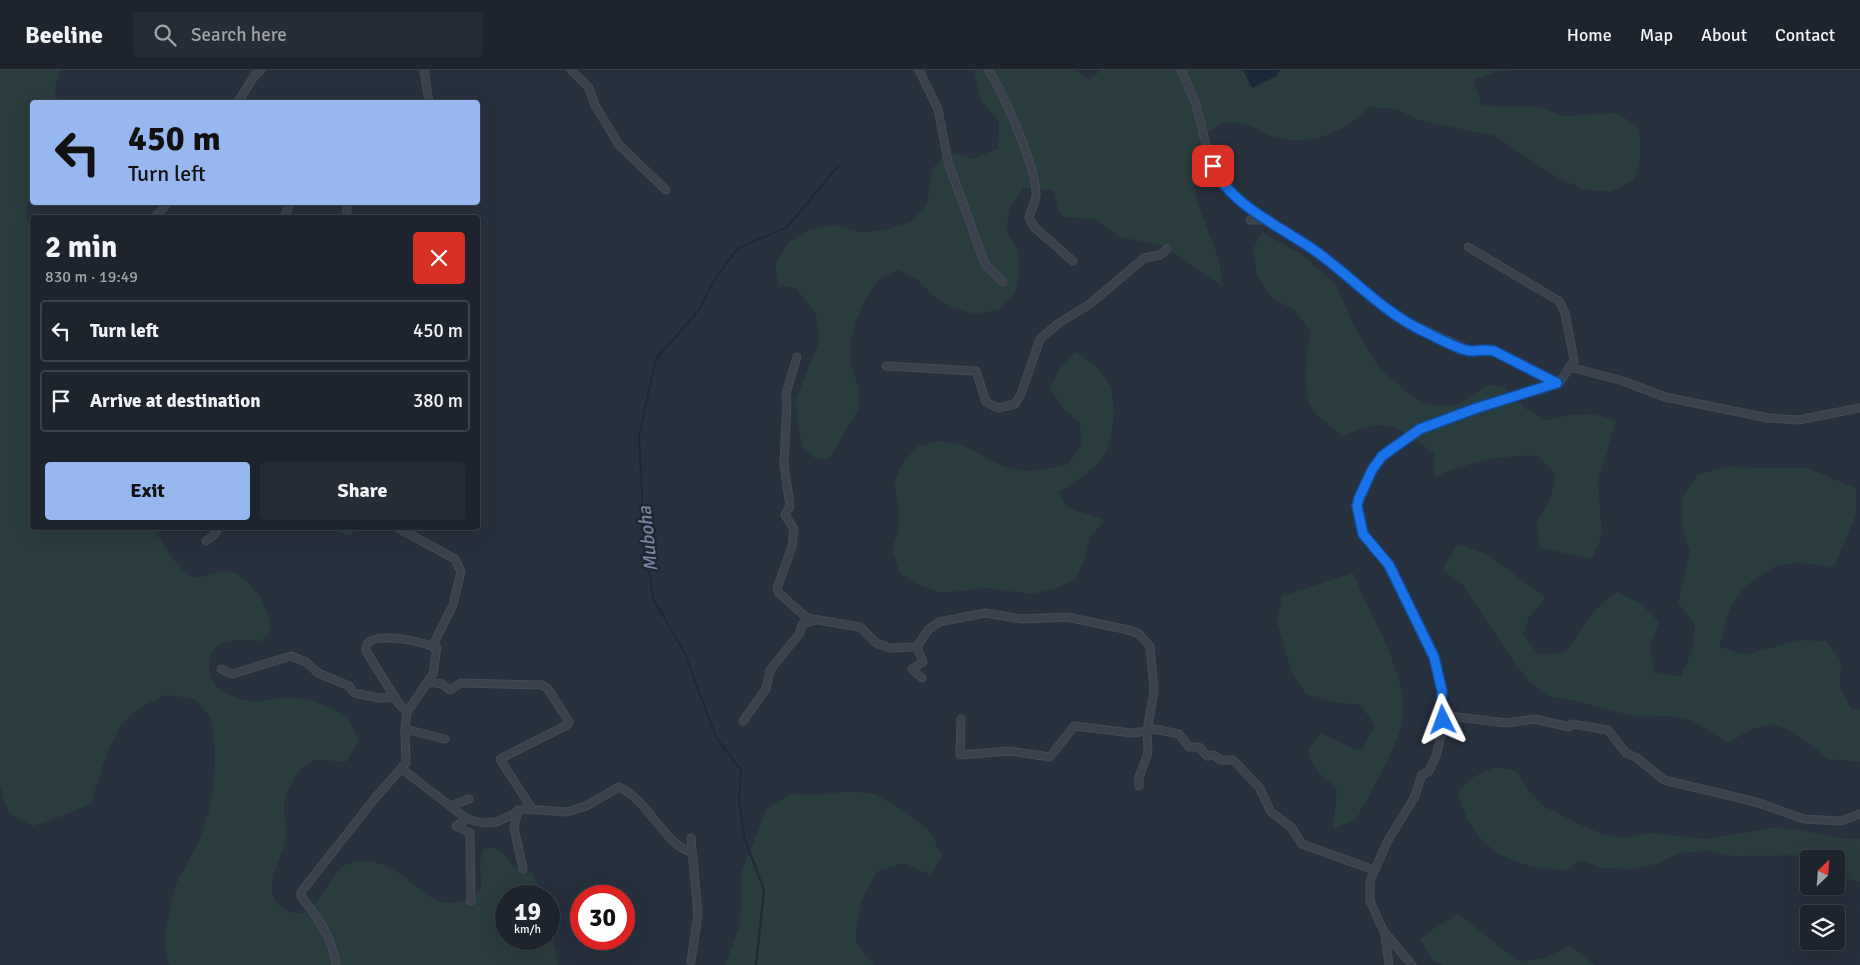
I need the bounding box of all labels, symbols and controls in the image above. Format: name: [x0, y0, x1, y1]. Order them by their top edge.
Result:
search box: [133, 12, 483, 57]
text: Beeline: [25, 20, 103, 50]
icon: search: [151, 21, 179, 49]
text: Search here: [191, 23, 287, 47]
text: Home: [1567, 24, 1612, 46]
text: Map: [1640, 24, 1673, 46]
text: About: [1701, 24, 1747, 46]
text: Contact: [1775, 24, 1835, 46]
text: 450 m: [128, 117, 221, 160]
icon: left: [45, 120, 110, 185]
pin: [1192, 145, 1234, 187]
icon: arrive: [1199, 152, 1227, 180]
text: Turn left: [128, 160, 206, 187]
text: 2 min: [45, 229, 117, 266]
button: close: [413, 232, 465, 284]
text: 830 m · 19:49: [45, 267, 138, 287]
icon: left: [47, 317, 75, 345]
text: Turn left: [90, 319, 159, 343]
text: 450 m: [413, 319, 463, 343]
icon: arrive: [47, 387, 75, 415]
text: Arrive at destination: [90, 389, 261, 413]
text: 380 m: [413, 389, 463, 413]
button: Exit: [45, 462, 250, 520]
button: Share: [260, 462, 465, 520]
water label: Muboha: [632, 504, 663, 573]
position arrow: [1416, 693, 1468, 745]
north arrow: [1800, 850, 1845, 895]
map controls: [1800, 850, 1845, 950]
speed limit sign: 30: [570, 885, 635, 950]
text: 19: [514, 896, 541, 927]
button: layers: [1800, 905, 1845, 950]
text: km/h: [514, 922, 541, 937]

